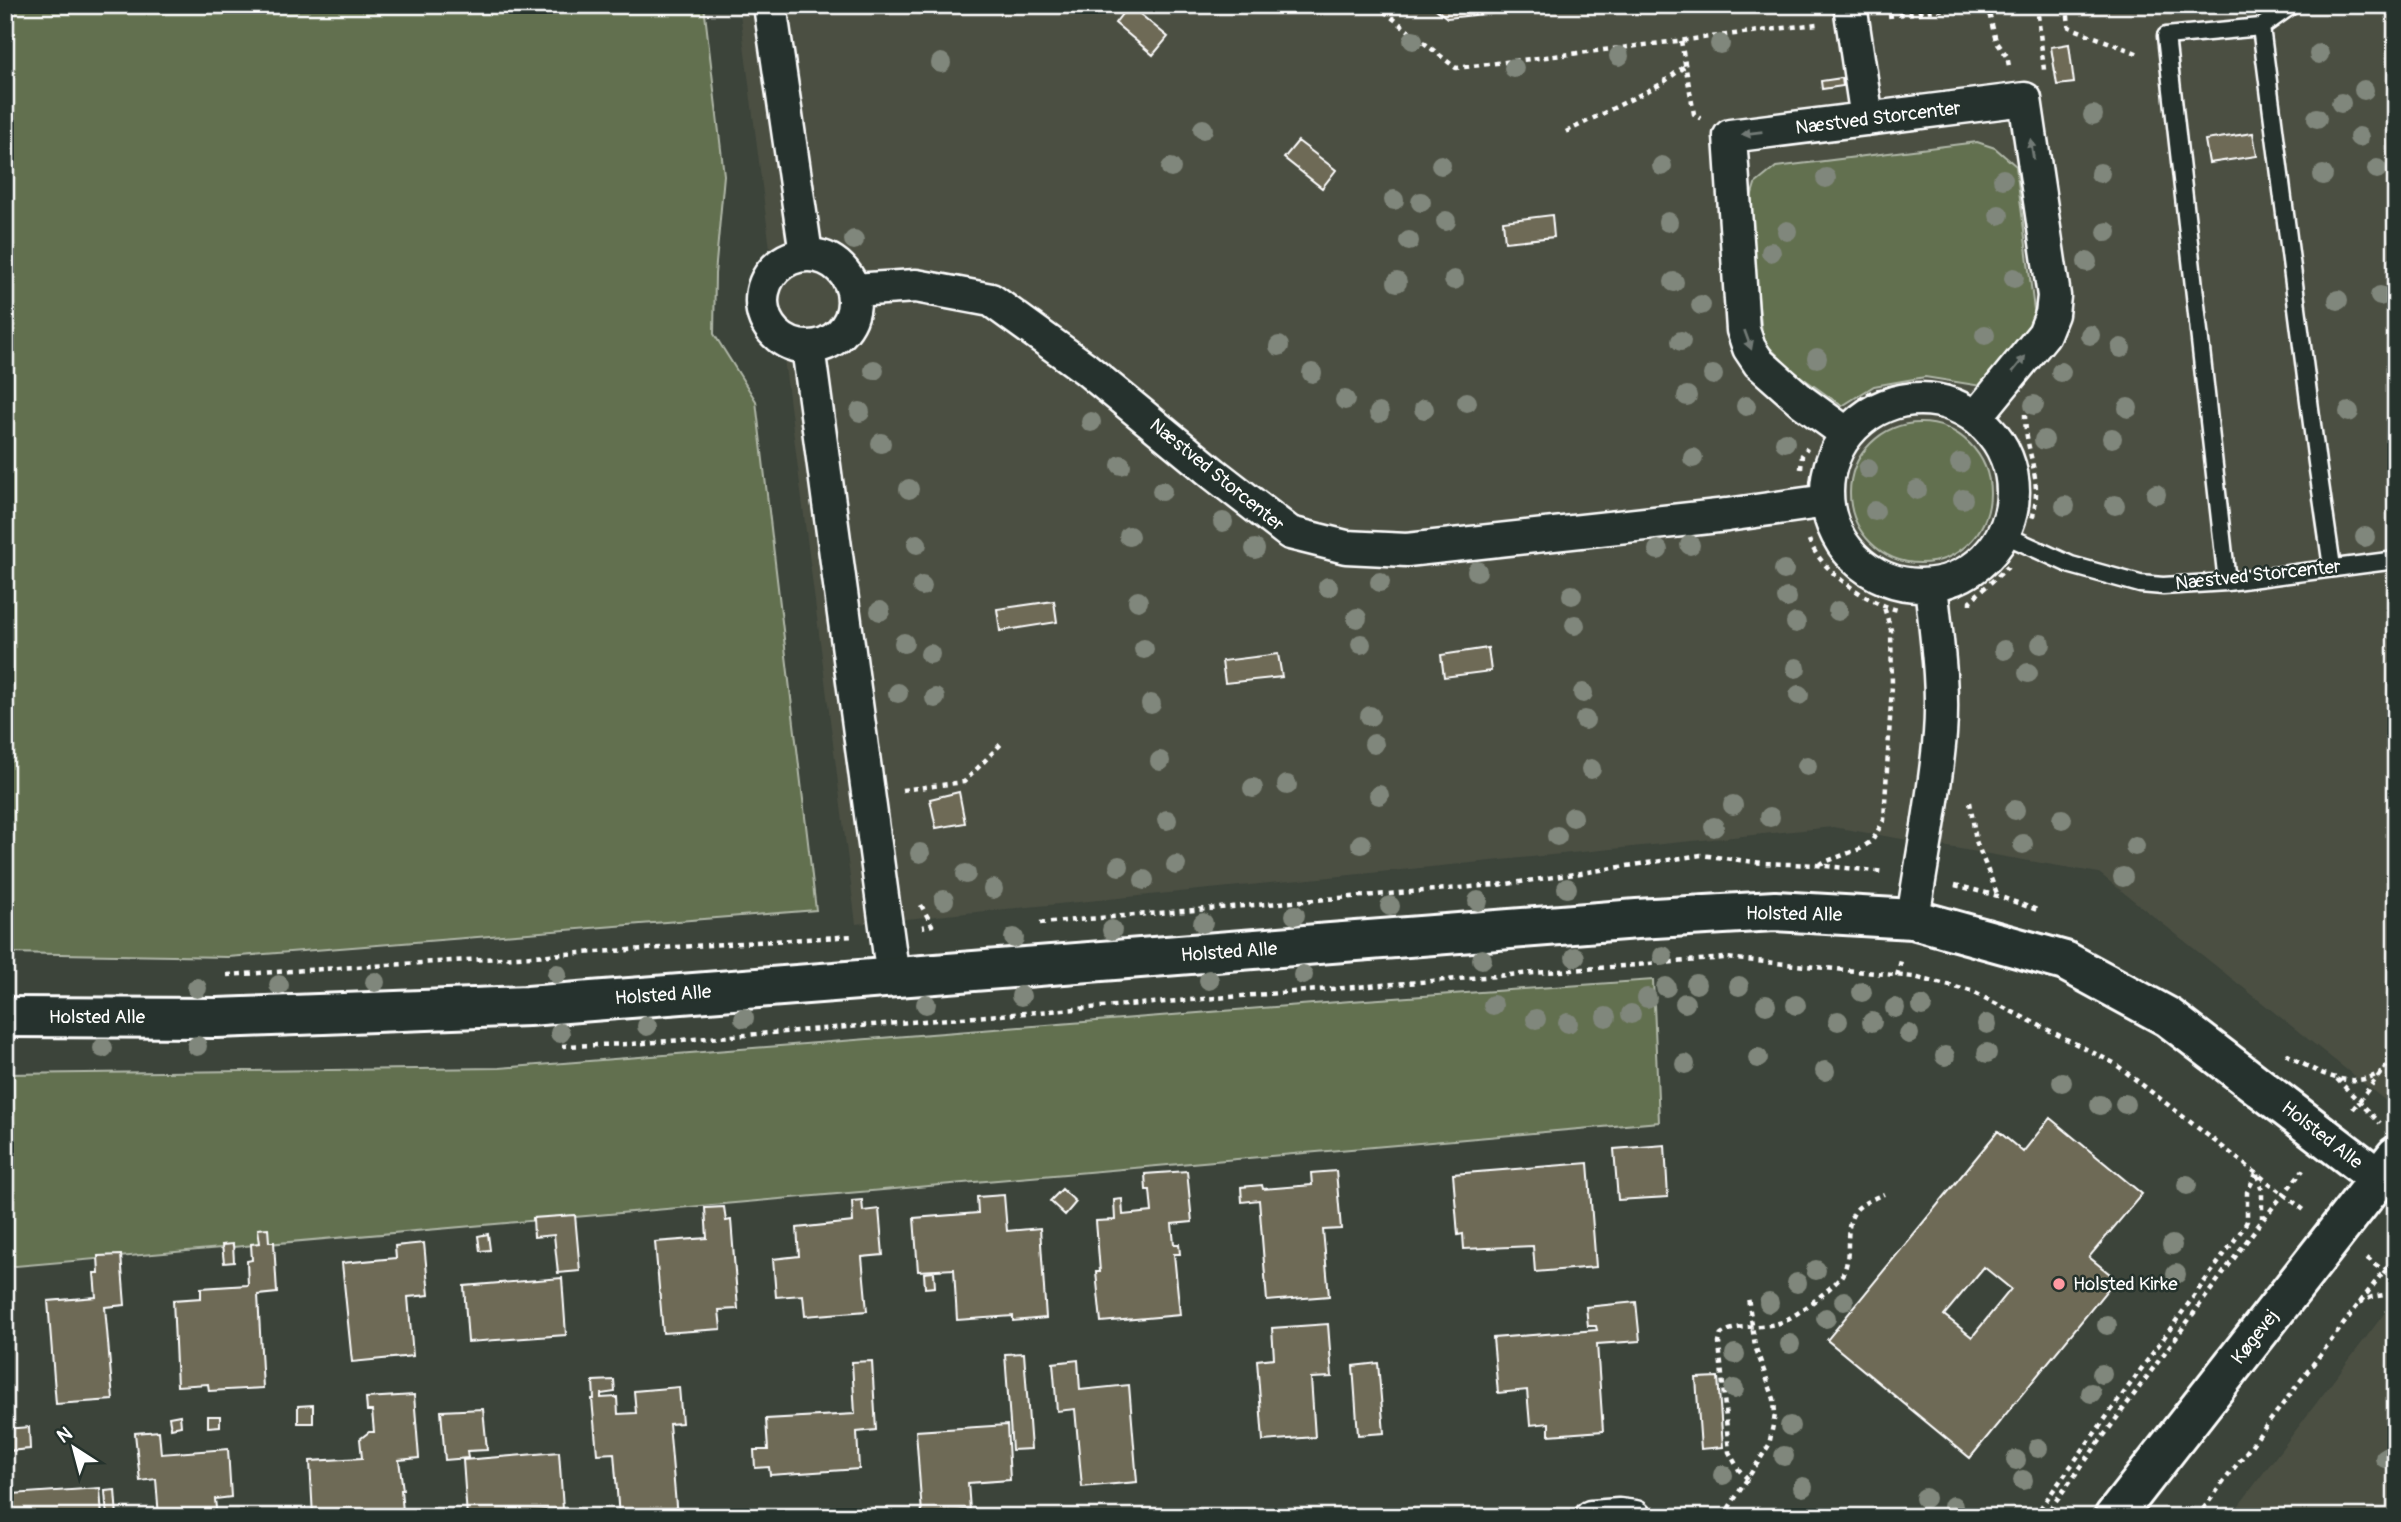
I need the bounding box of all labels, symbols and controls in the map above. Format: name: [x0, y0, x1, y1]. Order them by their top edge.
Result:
street label: Næstved Storcenter: [1794, 96, 1962, 140]
one-way arrow: [1741, 128, 1763, 139]
one-way arrow: [2026, 138, 2037, 160]
one-way arrow: [1742, 330, 1753, 351]
one-way arrow: [2011, 356, 2026, 373]
street label: Næstved Storcenter: [1145, 413, 1289, 537]
street label: Næstved Storcenter: [2174, 554, 2342, 596]
street label: Holsted Alle: [1746, 901, 1843, 927]
street label: Holsted Alle: [1180, 937, 1279, 967]
street label: Holsted Alle: [614, 980, 713, 1010]
street label: Holsted Alle: [49, 1005, 146, 1029]
street label: Holsted Alle: [2277, 1096, 2368, 1175]
place label: Holsted Kirke: [2073, 1272, 2178, 1296]
marker: Holsted Kirke: [2051, 1276, 2067, 1292]
street label: Køgevej: [2226, 1305, 2284, 1369]
north arrow: [38, 1414, 108, 1484]
text: N: [52, 1421, 77, 1449]

